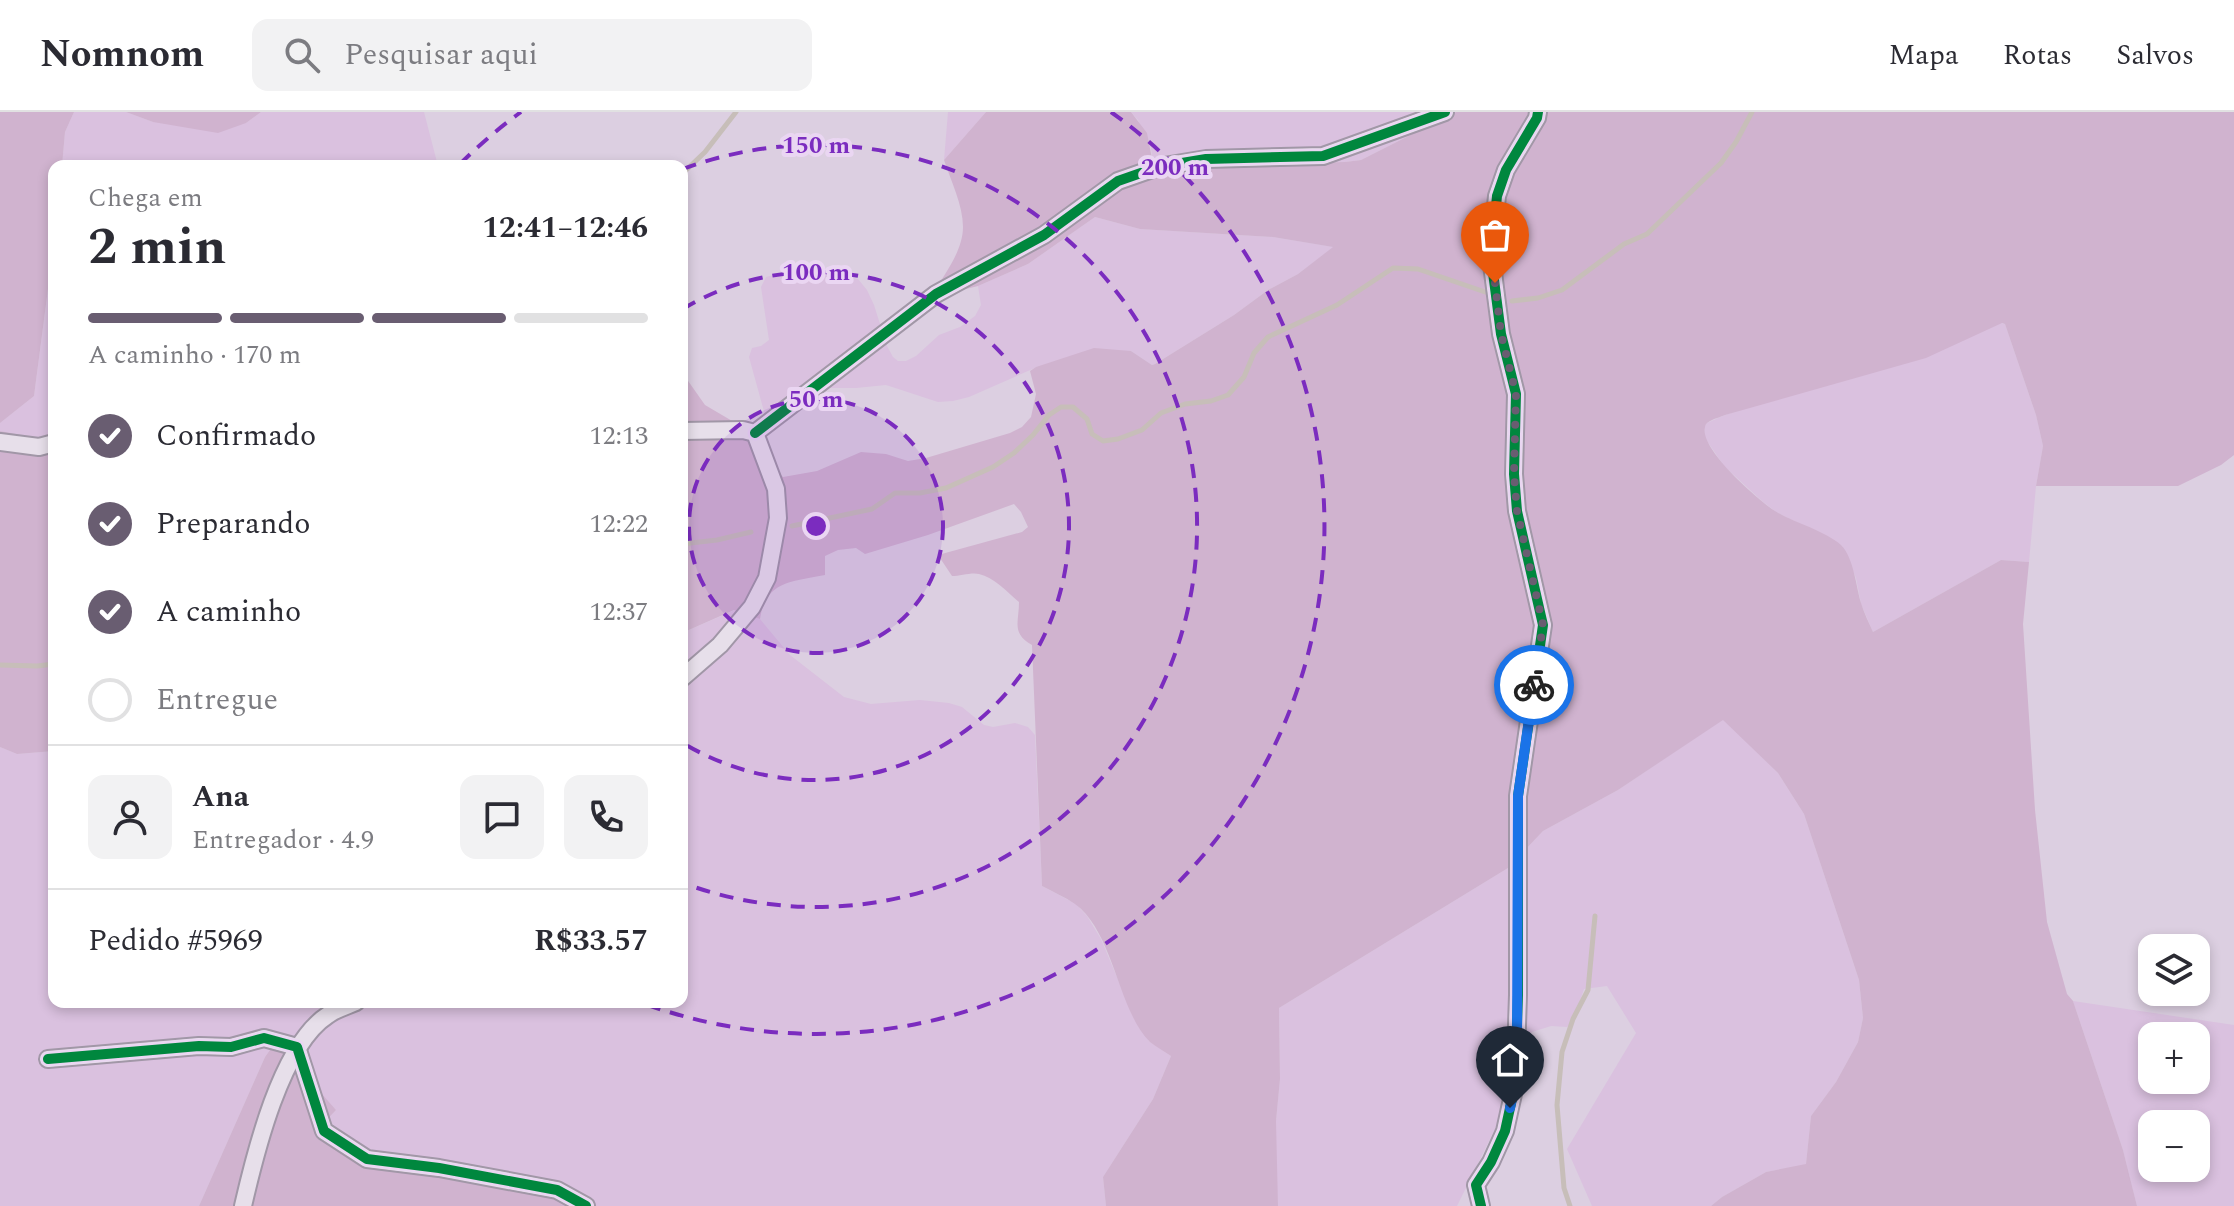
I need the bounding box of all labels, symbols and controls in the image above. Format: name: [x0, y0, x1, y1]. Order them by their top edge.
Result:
search box: [252, 19, 812, 91]
text: Nomnom: [40, 26, 204, 84]
text: Pesquisar aqui: [344, 32, 538, 78]
icon: search: [280, 33, 324, 77]
text: Mapa: [1889, 34, 1959, 77]
text: Rotas: [2003, 34, 2072, 77]
text: Salvos: [2116, 34, 2194, 77]
text: 150 m: [782, 128, 850, 164]
text: 200 m: [1141, 150, 1209, 186]
text: Chega em: [88, 178, 203, 218]
pin: [1461, 201, 1529, 283]
text: 12:41–12:46: [482, 205, 648, 251]
text: 2 min: [88, 208, 226, 287]
icon: bag: [1473, 213, 1517, 257]
text: 100 m: [782, 255, 850, 291]
text: A caminho · 170 m: [88, 335, 301, 375]
text: 50 m: [789, 382, 844, 418]
text: Confirmado: [156, 413, 316, 459]
icon: check: [88, 414, 132, 458]
text: 12:13: [589, 416, 648, 456]
text: Preparando: [156, 501, 310, 547]
icon: check: [88, 502, 132, 546]
text: 12:22: [589, 504, 648, 544]
centre of rings: [802, 512, 830, 540]
text: A caminho: [156, 589, 301, 635]
icon: check: [88, 590, 132, 634]
text: 12:37: [589, 592, 648, 632]
courier: [1494, 645, 1574, 725]
icon: bike: [1512, 663, 1556, 707]
text: Entregue: [156, 677, 278, 723]
text: Ana: [192, 774, 249, 820]
button: person: [88, 775, 172, 859]
button: chat: [460, 775, 544, 859]
button: phone: [564, 775, 648, 859]
text: Entregador · 4.9: [192, 820, 374, 860]
text: Pedido #5969: [88, 918, 263, 964]
text: R$33.57: [534, 918, 648, 964]
map controls: [2138, 934, 2210, 1182]
button: layers: [2138, 934, 2210, 1006]
button: +: [2138, 1022, 2210, 1094]
pin: [1476, 1026, 1544, 1108]
icon: home: [1488, 1038, 1532, 1082]
button: −: [2138, 1110, 2210, 1182]

